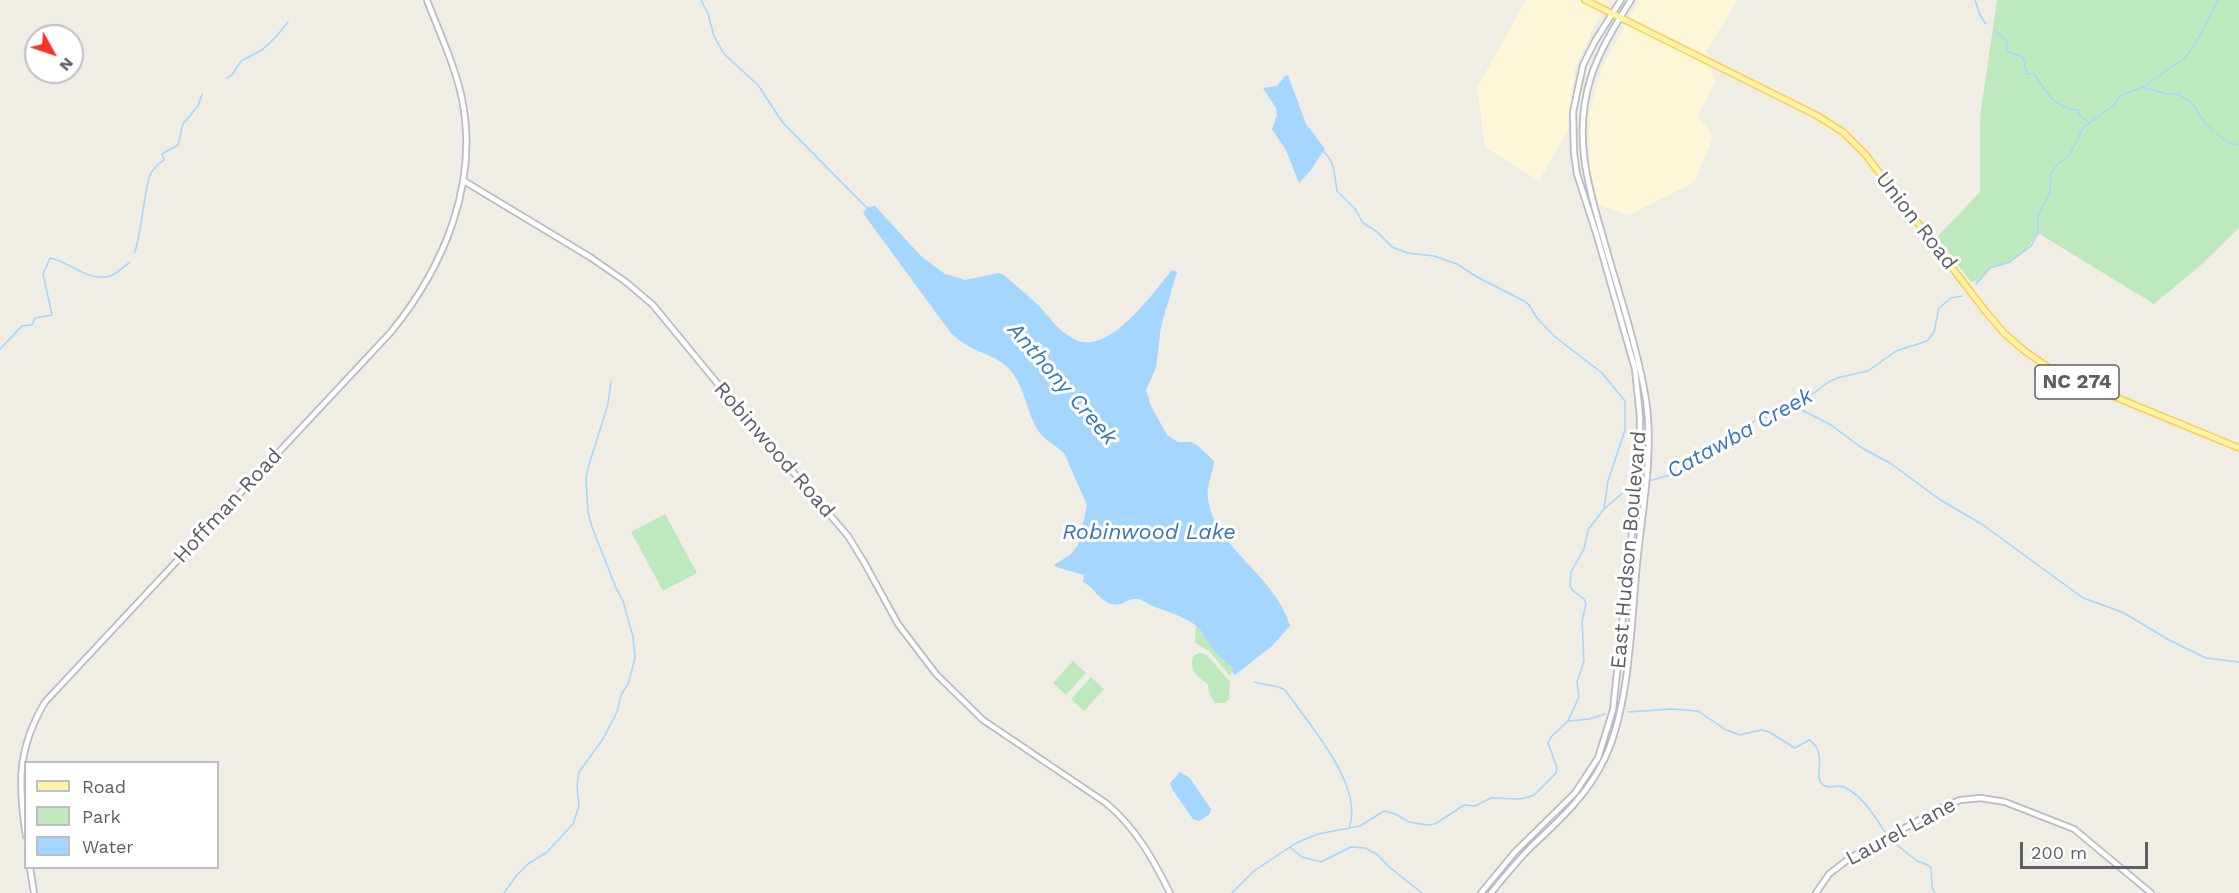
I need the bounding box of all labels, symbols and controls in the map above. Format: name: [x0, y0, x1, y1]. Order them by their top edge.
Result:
north arrow: [24, 24, 84, 84]
text: N: [56, 54, 78, 75]
street label: Union Road: [1870, 167, 1962, 275]
water label: Anthony Creek: [1002, 317, 1122, 451]
road number: NC 274: [2035, 365, 2119, 399]
street label: Robinwood Road: [708, 377, 840, 523]
water label: Catawba Creek: [1662, 383, 1818, 485]
street label: East Hudson Boulevard: [1606, 430, 1652, 670]
street label: Hoffman Road: [168, 443, 288, 569]
water label: Robinwood Lake: [1062, 520, 1236, 546]
legend: [24, 761, 219, 869]
text: Road: [82, 776, 126, 797]
street label: Laurel Lane: [1842, 792, 1960, 872]
text: Park: [82, 806, 121, 827]
scale bar: [2023, 830, 2150, 868]
text: Water: [82, 836, 134, 857]
text: 200 m: [2031, 842, 2087, 863]

